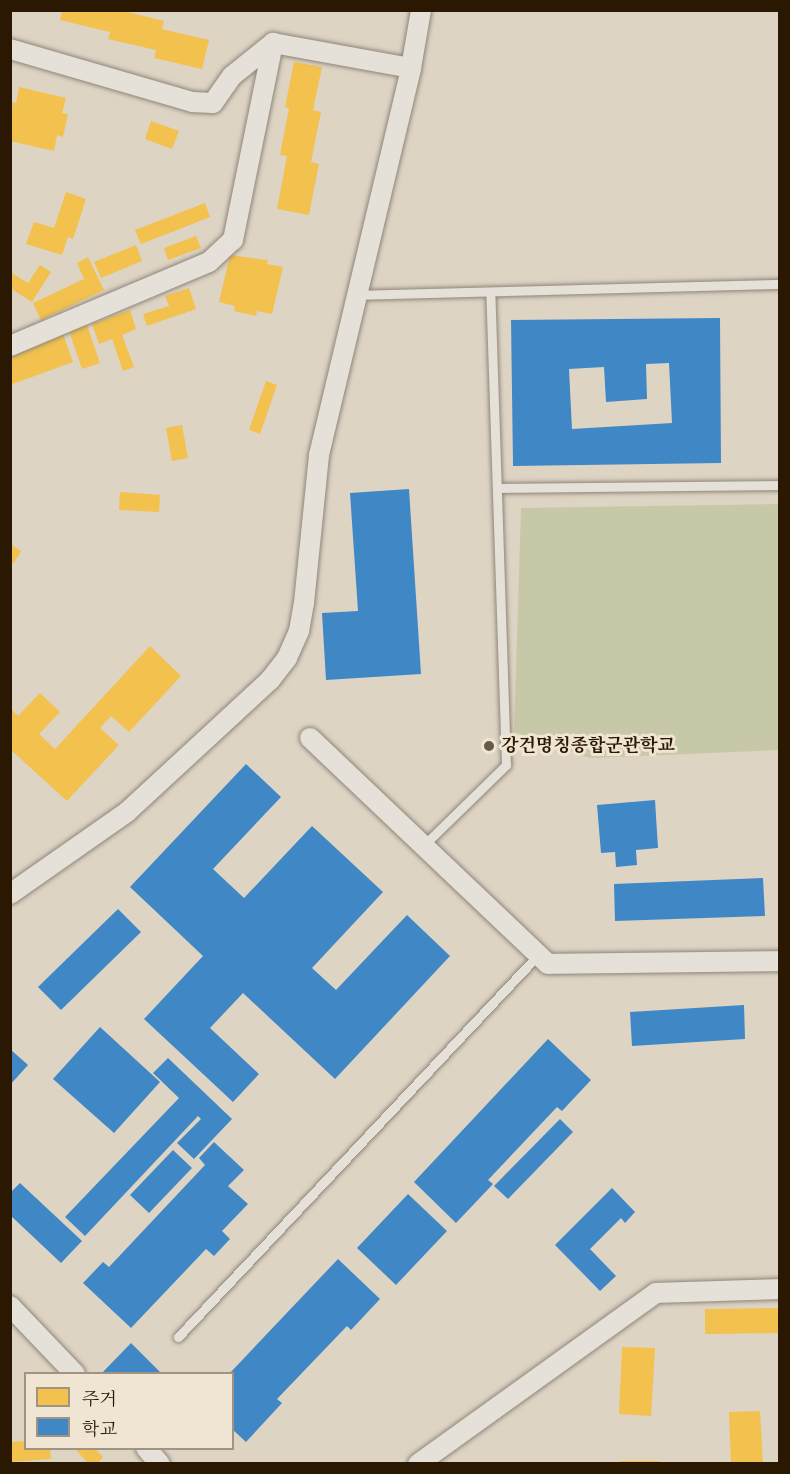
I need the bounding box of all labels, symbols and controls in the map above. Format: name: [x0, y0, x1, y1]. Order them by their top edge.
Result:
place label: 강건명칭종합군관학교: [501, 735, 675, 757]
marker: 강건명칭종합군관학교: [482, 739, 496, 753]
legend: [24, 1372, 234, 1450]
text: 주거: [82, 1388, 117, 1411]
text: 학교: [82, 1418, 117, 1441]

